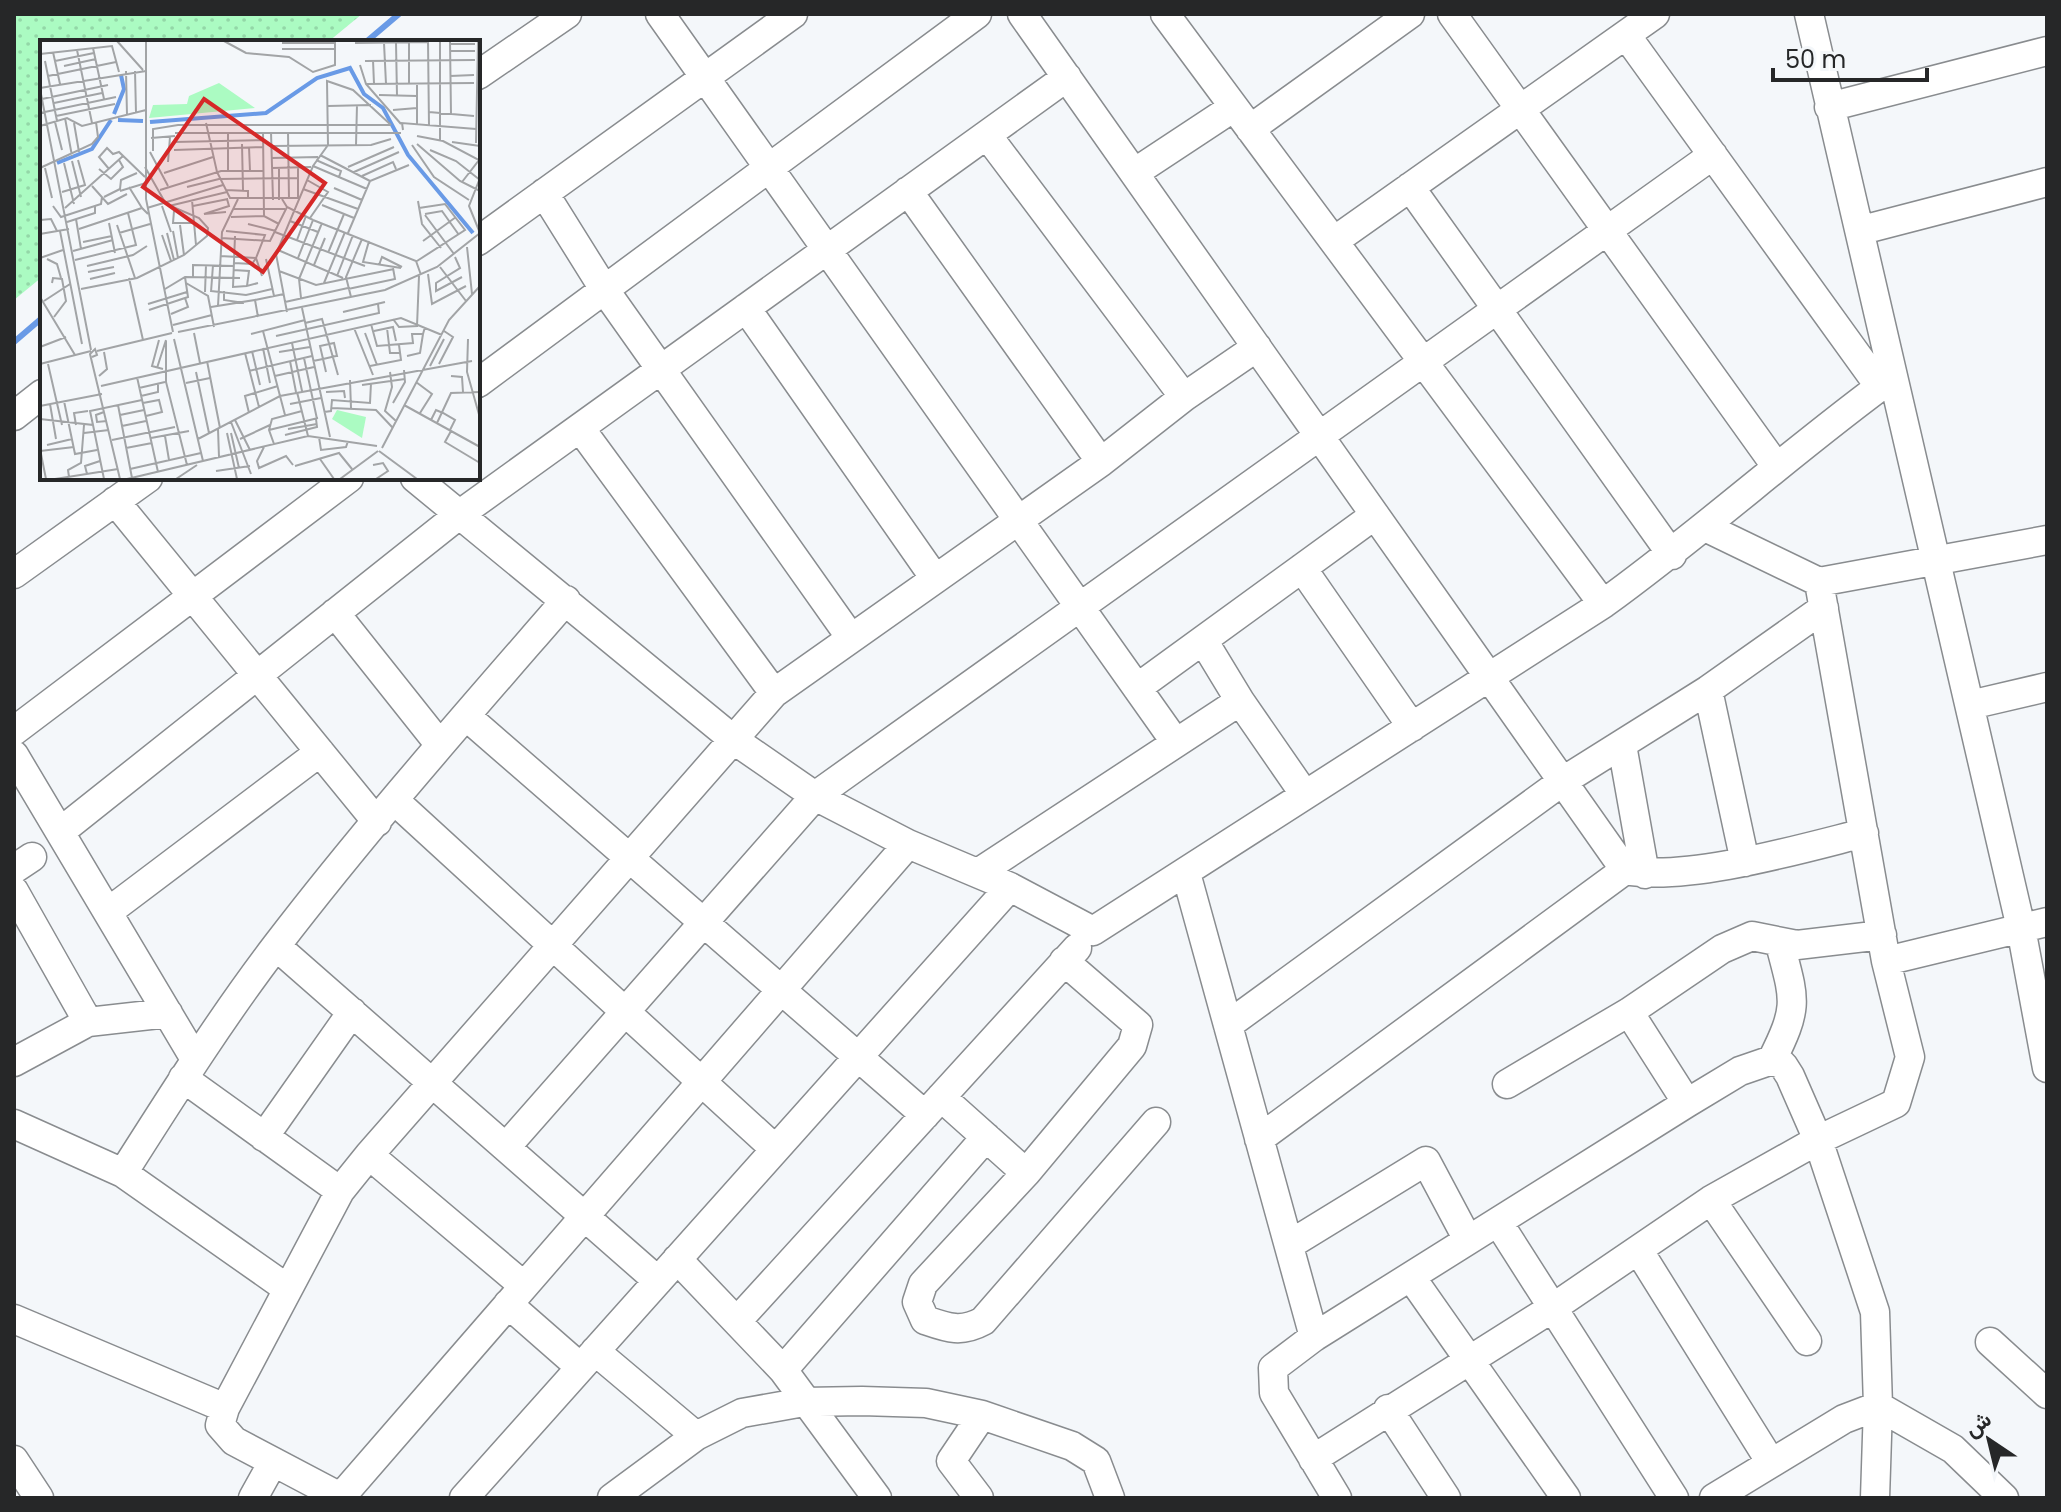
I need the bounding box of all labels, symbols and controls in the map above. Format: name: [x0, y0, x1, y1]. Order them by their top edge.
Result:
scale bar: [1773, 32, 1927, 82]
inset map: [40, 40, 480, 480]
text: 50 m: [1785, 43, 1846, 76]
north arrow: [1949, 1400, 2029, 1480]
text: ش: [1958, 1404, 1998, 1444]

